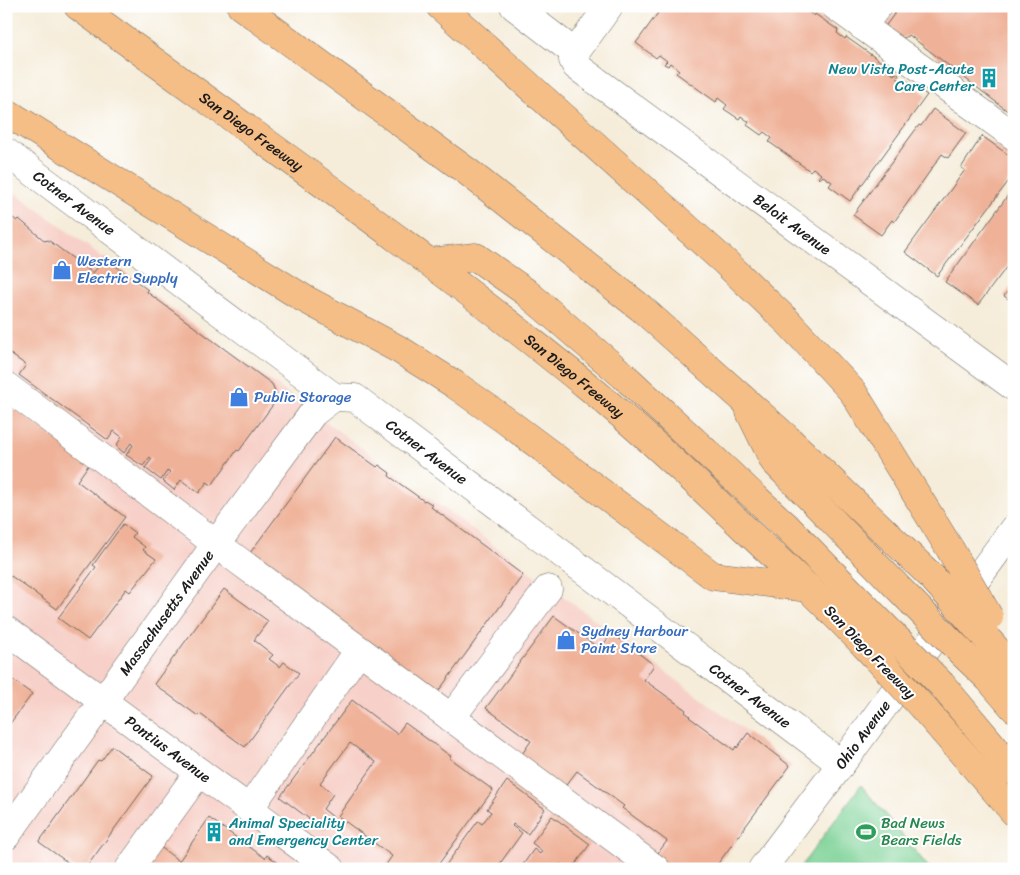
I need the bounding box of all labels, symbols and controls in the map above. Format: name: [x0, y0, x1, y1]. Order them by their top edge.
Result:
place label: New Vista Post-Acute Care Center: [828, 56, 975, 99]
building icon: New Vista Post-Acute Care Center: [978, 67, 1000, 89]
street label: San Diego Freeway: [194, 85, 309, 178]
street label: Cotner Avenue: [27, 163, 121, 243]
street label: Beloit Avenue: [748, 187, 837, 262]
place label: Western Electric Supply: [77, 248, 178, 291]
shop icon: Western Electric Supply: [51, 259, 73, 281]
street label: San Diego Freeway: [518, 327, 630, 425]
place label: Public Storage: [254, 384, 352, 410]
shop icon: Public Storage: [228, 386, 250, 408]
street label: Cotner Avenue: [380, 412, 473, 492]
street label: Massachusetts Avenue: [112, 544, 221, 681]
street label: San Diego Freeway: [818, 599, 922, 706]
place label: Sydney Harbour Paint Store: [581, 618, 688, 661]
shop icon: Sydney Harbour Paint Store: [555, 629, 577, 651]
street label: Cotner Avenue: [703, 656, 797, 735]
street label: Ohio Avenue: [828, 694, 898, 775]
street label: Pontius Avenue: [119, 709, 217, 790]
place label: Animal Speciality and Emergency Center: [228, 810, 379, 853]
place label: Bad News Bears Fields: [881, 810, 962, 853]
building icon: Animal Speciality and Emergency Center: [203, 821, 225, 843]
sports icon: Bad News Bears Fields: [855, 821, 877, 843]

